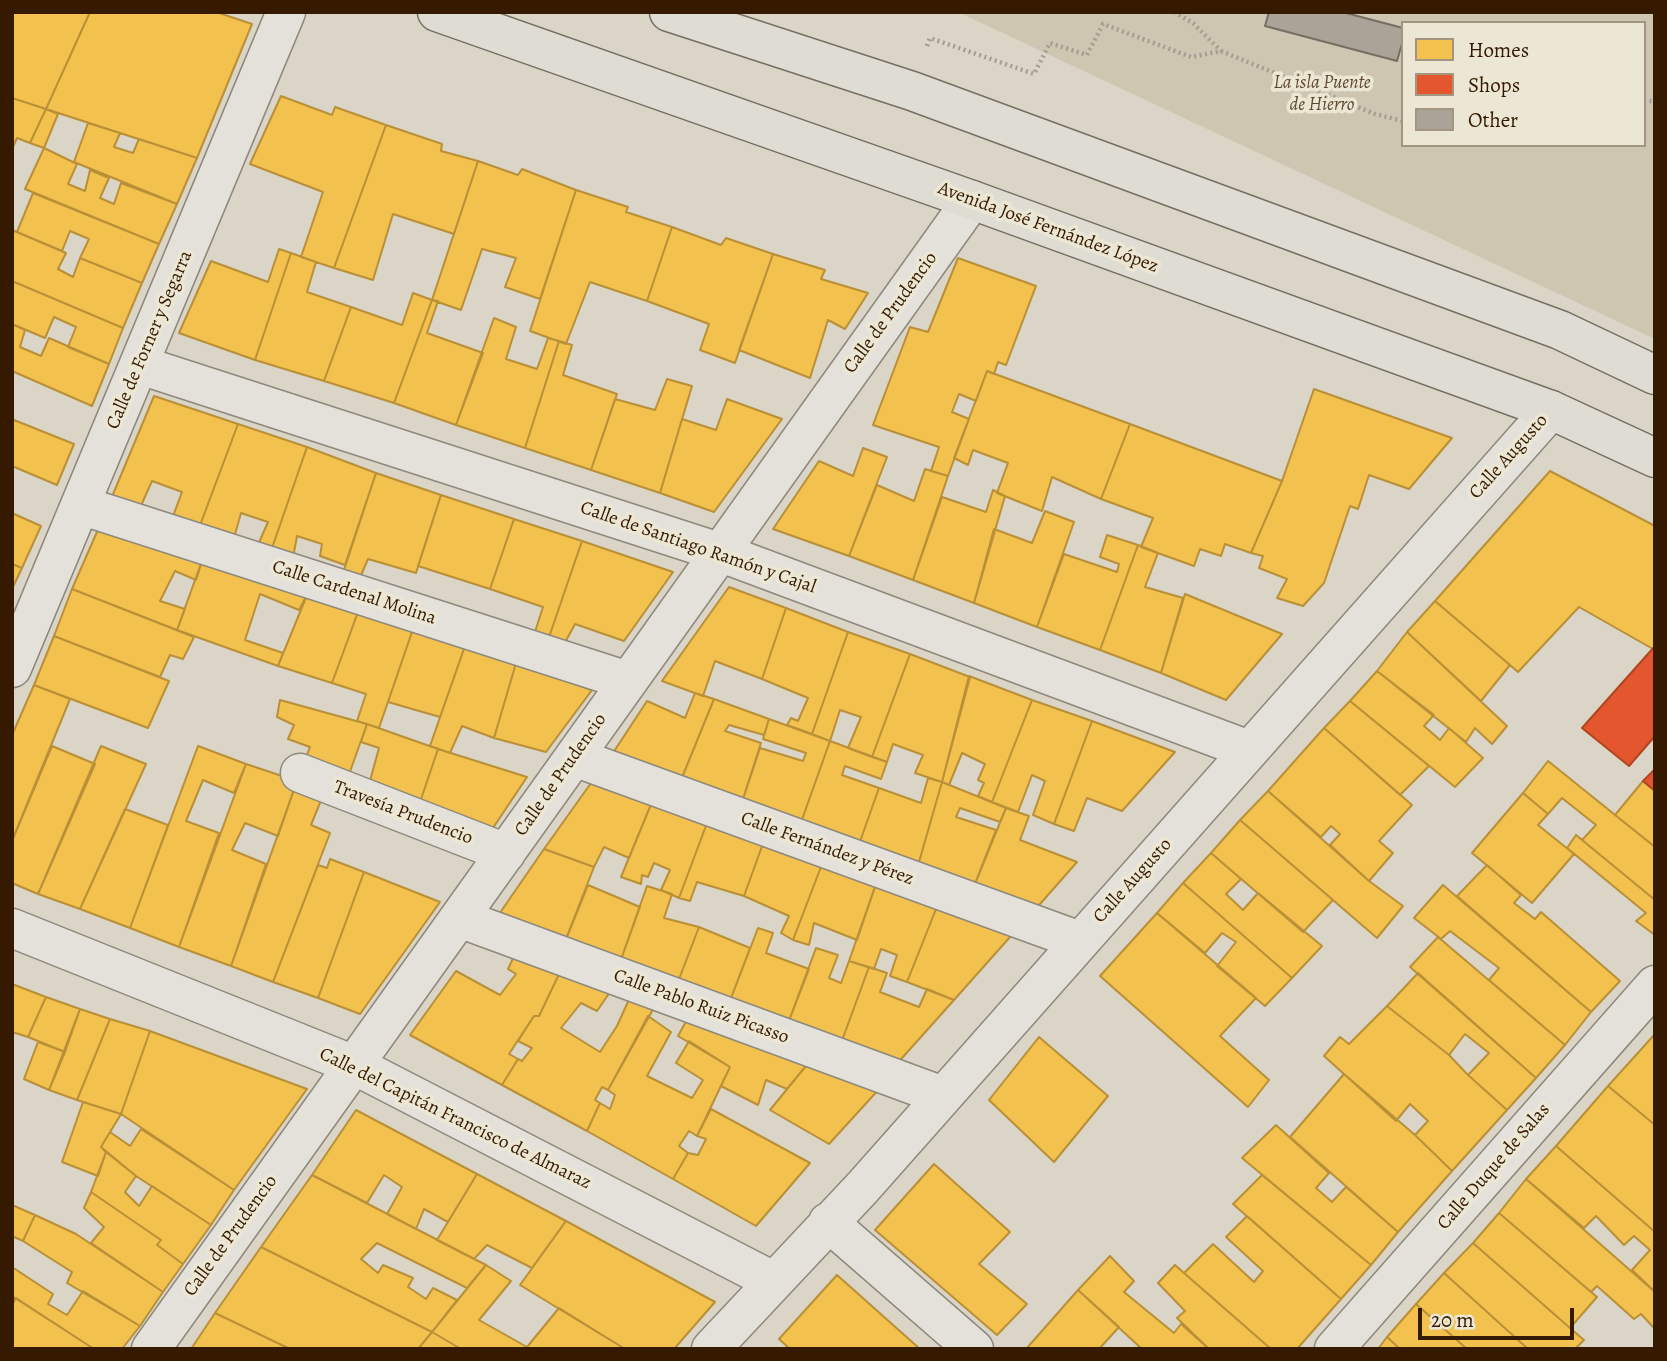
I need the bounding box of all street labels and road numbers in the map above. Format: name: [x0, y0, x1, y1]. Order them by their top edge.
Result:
street label: Avenida José Fernández López: [935, 177, 1161, 279]
street label: Calle de Forner y Segarra: [102, 247, 198, 433]
street label: Calle de Prudencio: [839, 248, 943, 378]
street label: Calle Augusto: [1465, 410, 1553, 504]
street label: Calle de Santiago Ramón y Cajal: [577, 497, 819, 599]
street label: Calle Cardenal Molina: [269, 556, 439, 630]
street label: Calle de Prudencio: [510, 709, 612, 841]
street label: Travesía Prudencio: [330, 776, 476, 850]
street label: Calle Fernández y Pérez: [737, 807, 917, 891]
street label: Calle Augusto: [1089, 834, 1177, 928]
street label: Calle Pablo Ruiz Picasso: [610, 965, 792, 1049]
street label: Calle del Capitán Francisco de Almaraz: [315, 1043, 595, 1195]
street label: Calle Duque de Salas: [1433, 1099, 1555, 1235]
street label: Calle de Prudencio: [179, 1171, 283, 1301]

